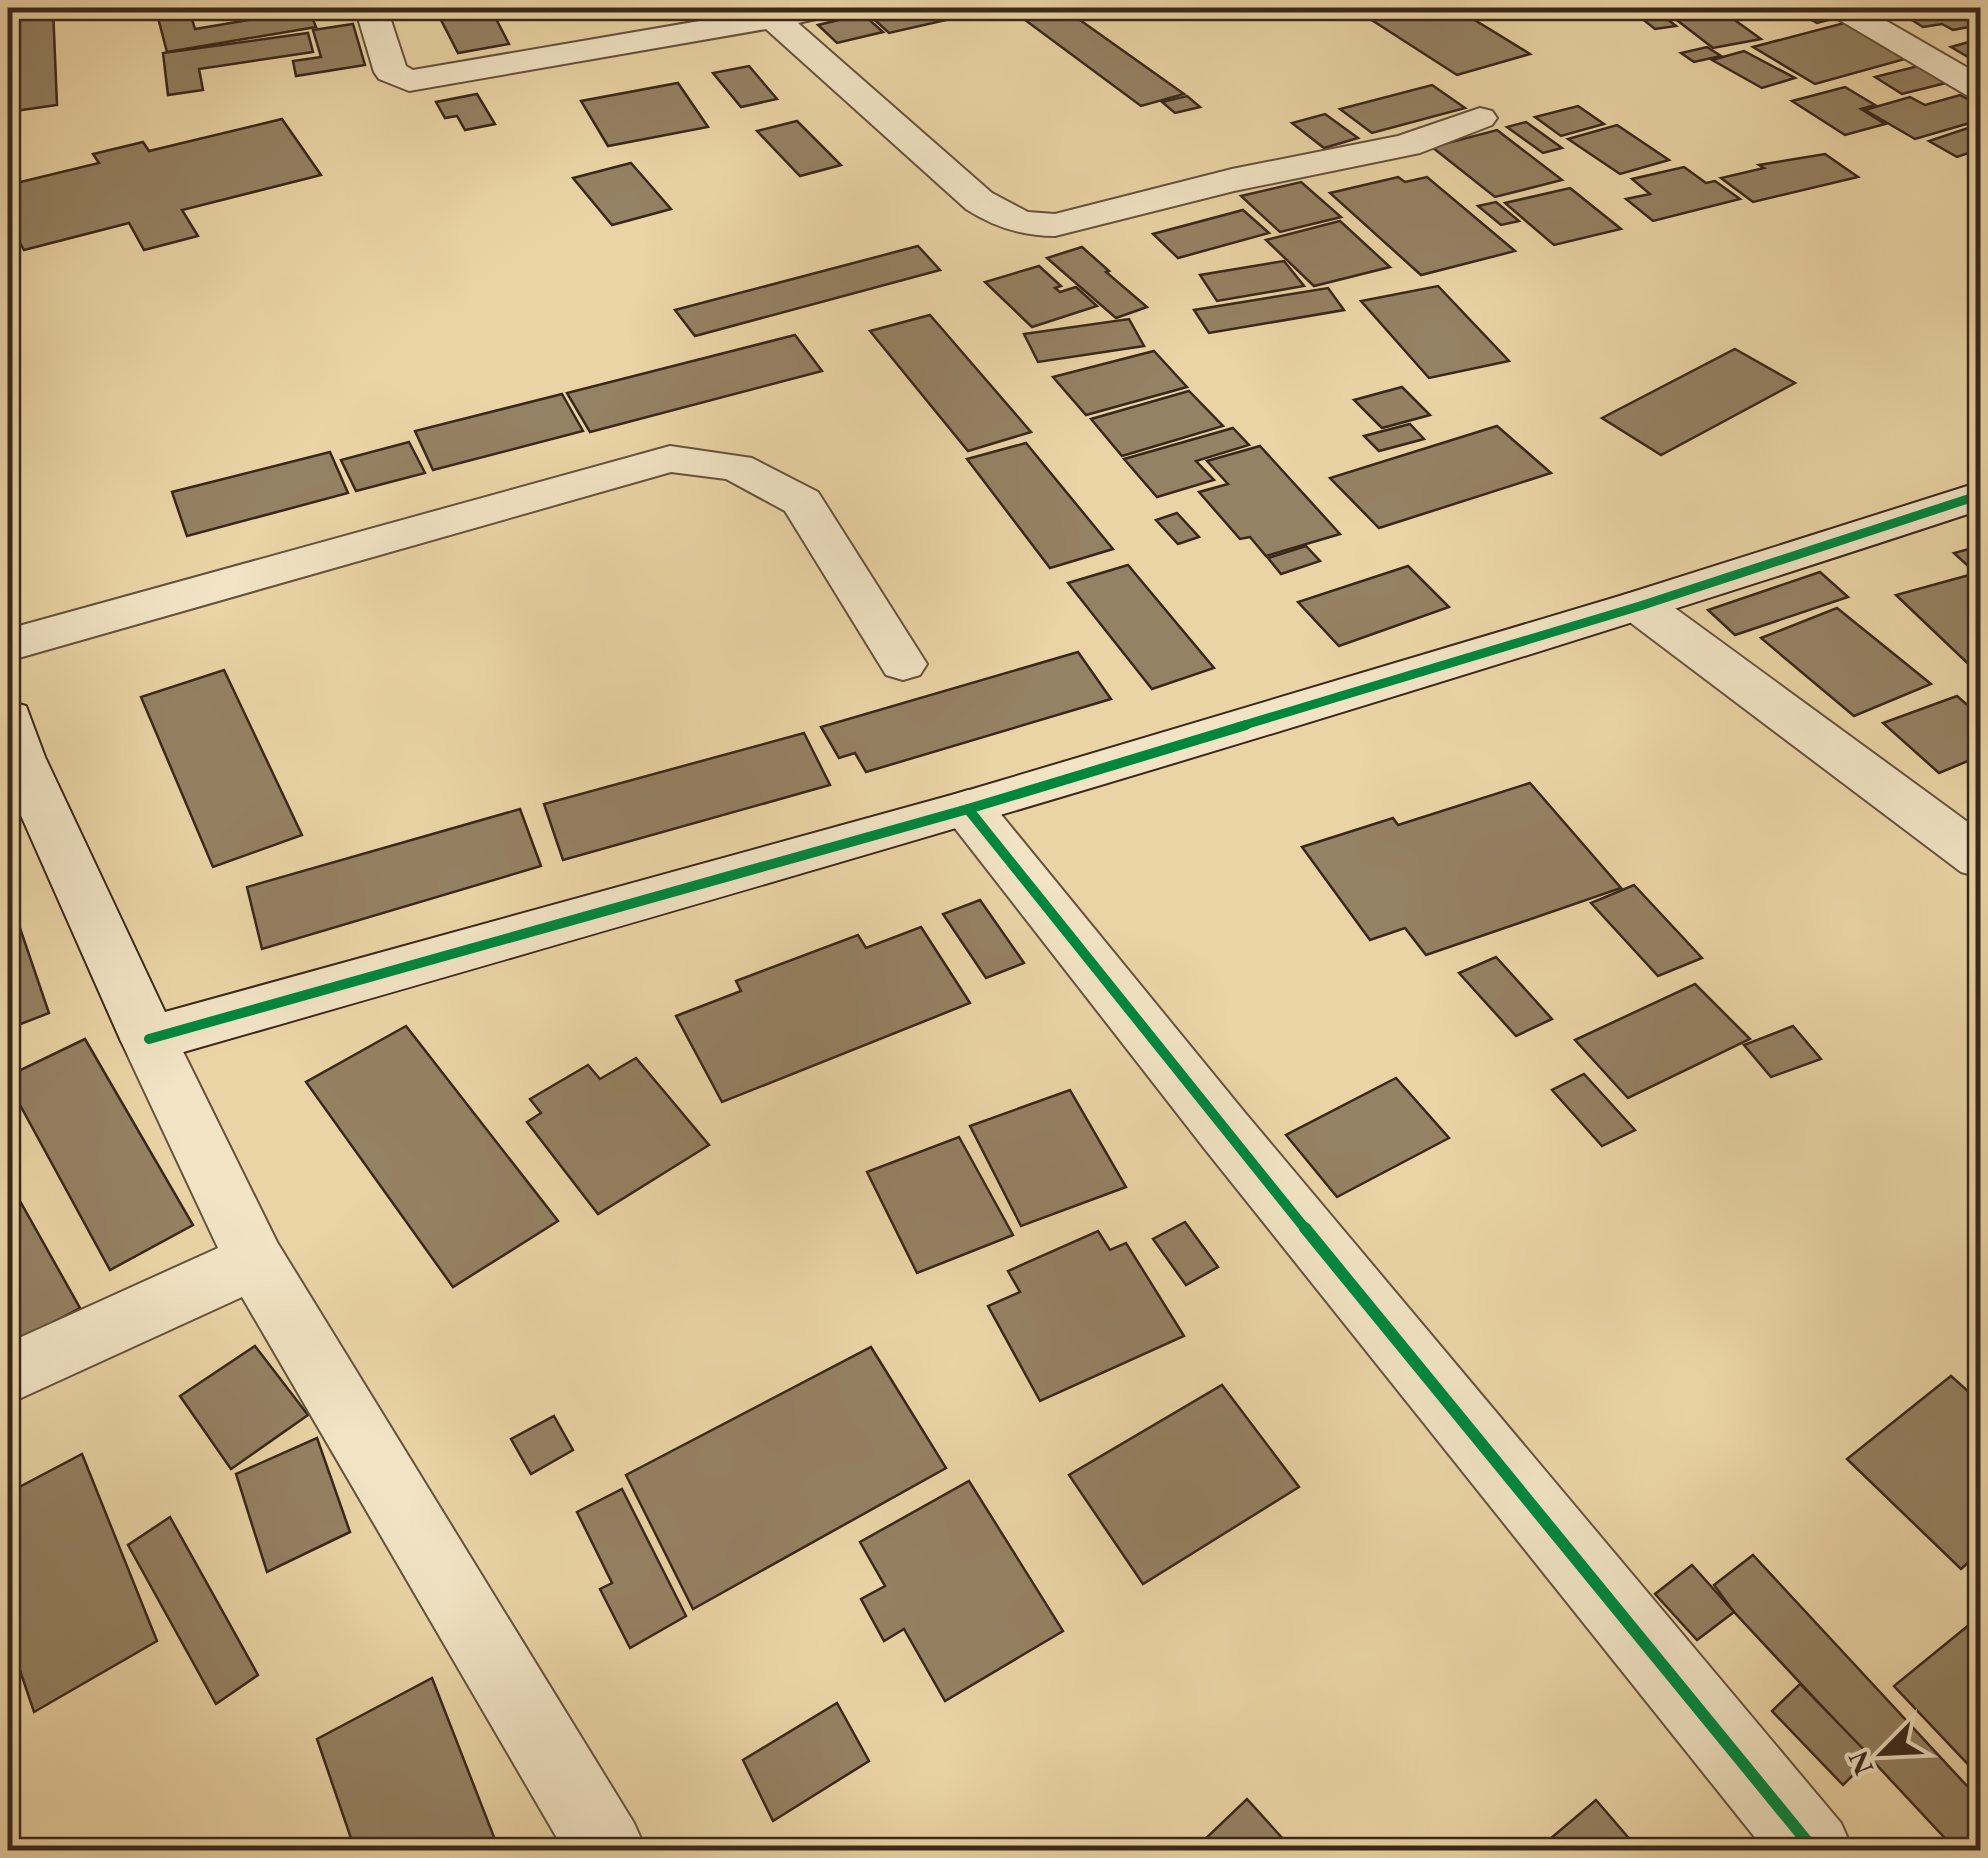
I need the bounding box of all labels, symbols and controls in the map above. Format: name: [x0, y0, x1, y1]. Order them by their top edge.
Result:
north arrow: [1833, 1703, 1933, 1803]
text: N: [1839, 1745, 1881, 1781]

